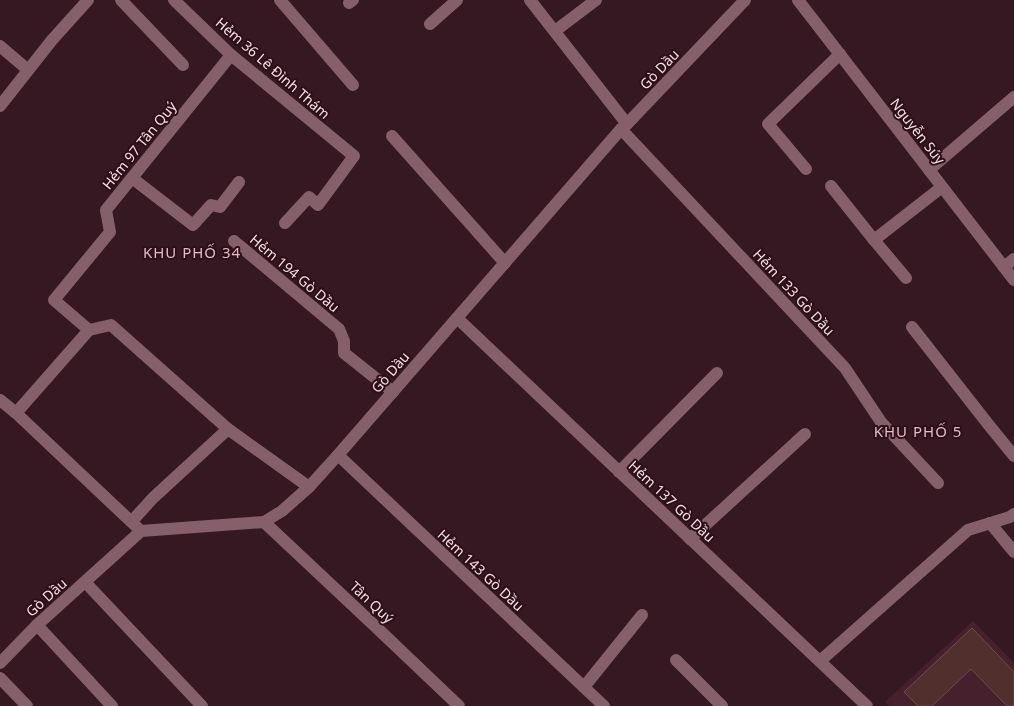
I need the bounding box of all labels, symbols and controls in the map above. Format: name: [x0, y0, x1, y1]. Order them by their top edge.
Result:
street label: Hẻm 36 Lê Đình Thám: [212, 13, 334, 123]
street label: Gò Dầu: [635, 45, 683, 93]
street label: Nguyễn Súy: [886, 94, 950, 169]
street label: Hẻm 97 Tân Quý: [98, 96, 181, 193]
street label: Hẻm 194 Gò Dầu: [246, 230, 344, 316]
district label: KHU PHỐ 34: [143, 242, 241, 262]
street label: Hẻm 133 Gò Dầu: [749, 245, 839, 339]
street label: Gò Dầu: [367, 347, 413, 397]
district label: KHU PHỐ 5: [874, 421, 962, 441]
street label: Hẻm 137 Gò Dầu: [625, 456, 719, 546]
street label: Hẻm 143 Gò Dầu: [434, 525, 528, 615]
street label: Gò Dầu: [21, 574, 71, 620]
street label: Tân Quý: [346, 577, 399, 628]

